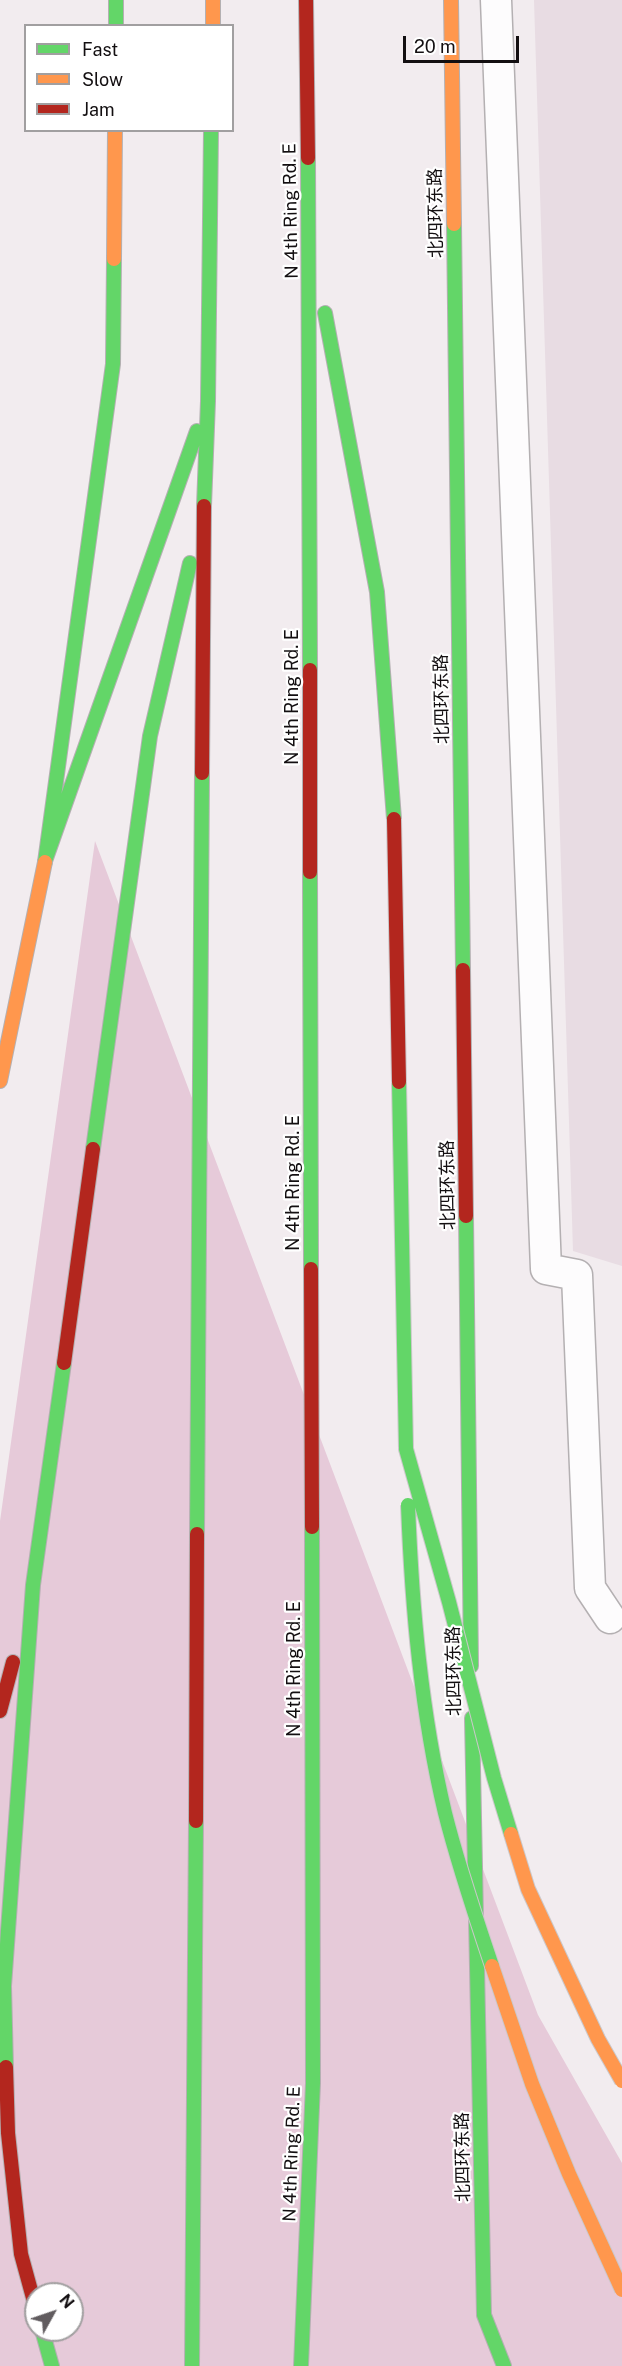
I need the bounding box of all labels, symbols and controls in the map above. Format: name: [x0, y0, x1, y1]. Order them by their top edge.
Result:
legend: [24, 24, 234, 132]
scale bar: [406, 24, 522, 62]
text: 20 m: [414, 36, 456, 57]
text: Fast: [82, 39, 118, 60]
text: Slow: [82, 69, 123, 90]
text: Jam: [82, 99, 115, 120]
street label: N 4th Ring Rd. E: [279, 143, 303, 279]
street label: 北四环东路: [424, 168, 448, 258]
street label: N 4th Ring Rd. E: [281, 629, 303, 765]
street label: 北四环东路: [430, 654, 454, 744]
street label: N 4th Ring Rd. E: [282, 1115, 304, 1251]
street label: 北四环东路: [436, 1140, 460, 1230]
street label: N 4th Ring Rd. E: [283, 1601, 305, 1737]
street label: 北四环东路: [442, 1626, 466, 1716]
street label: N 4th Ring Rd. E: [279, 2086, 305, 2222]
street label: 北四环东路: [451, 2112, 475, 2202]
north arrow: [24, 2282, 84, 2342]
text: N: [55, 2290, 78, 2312]

